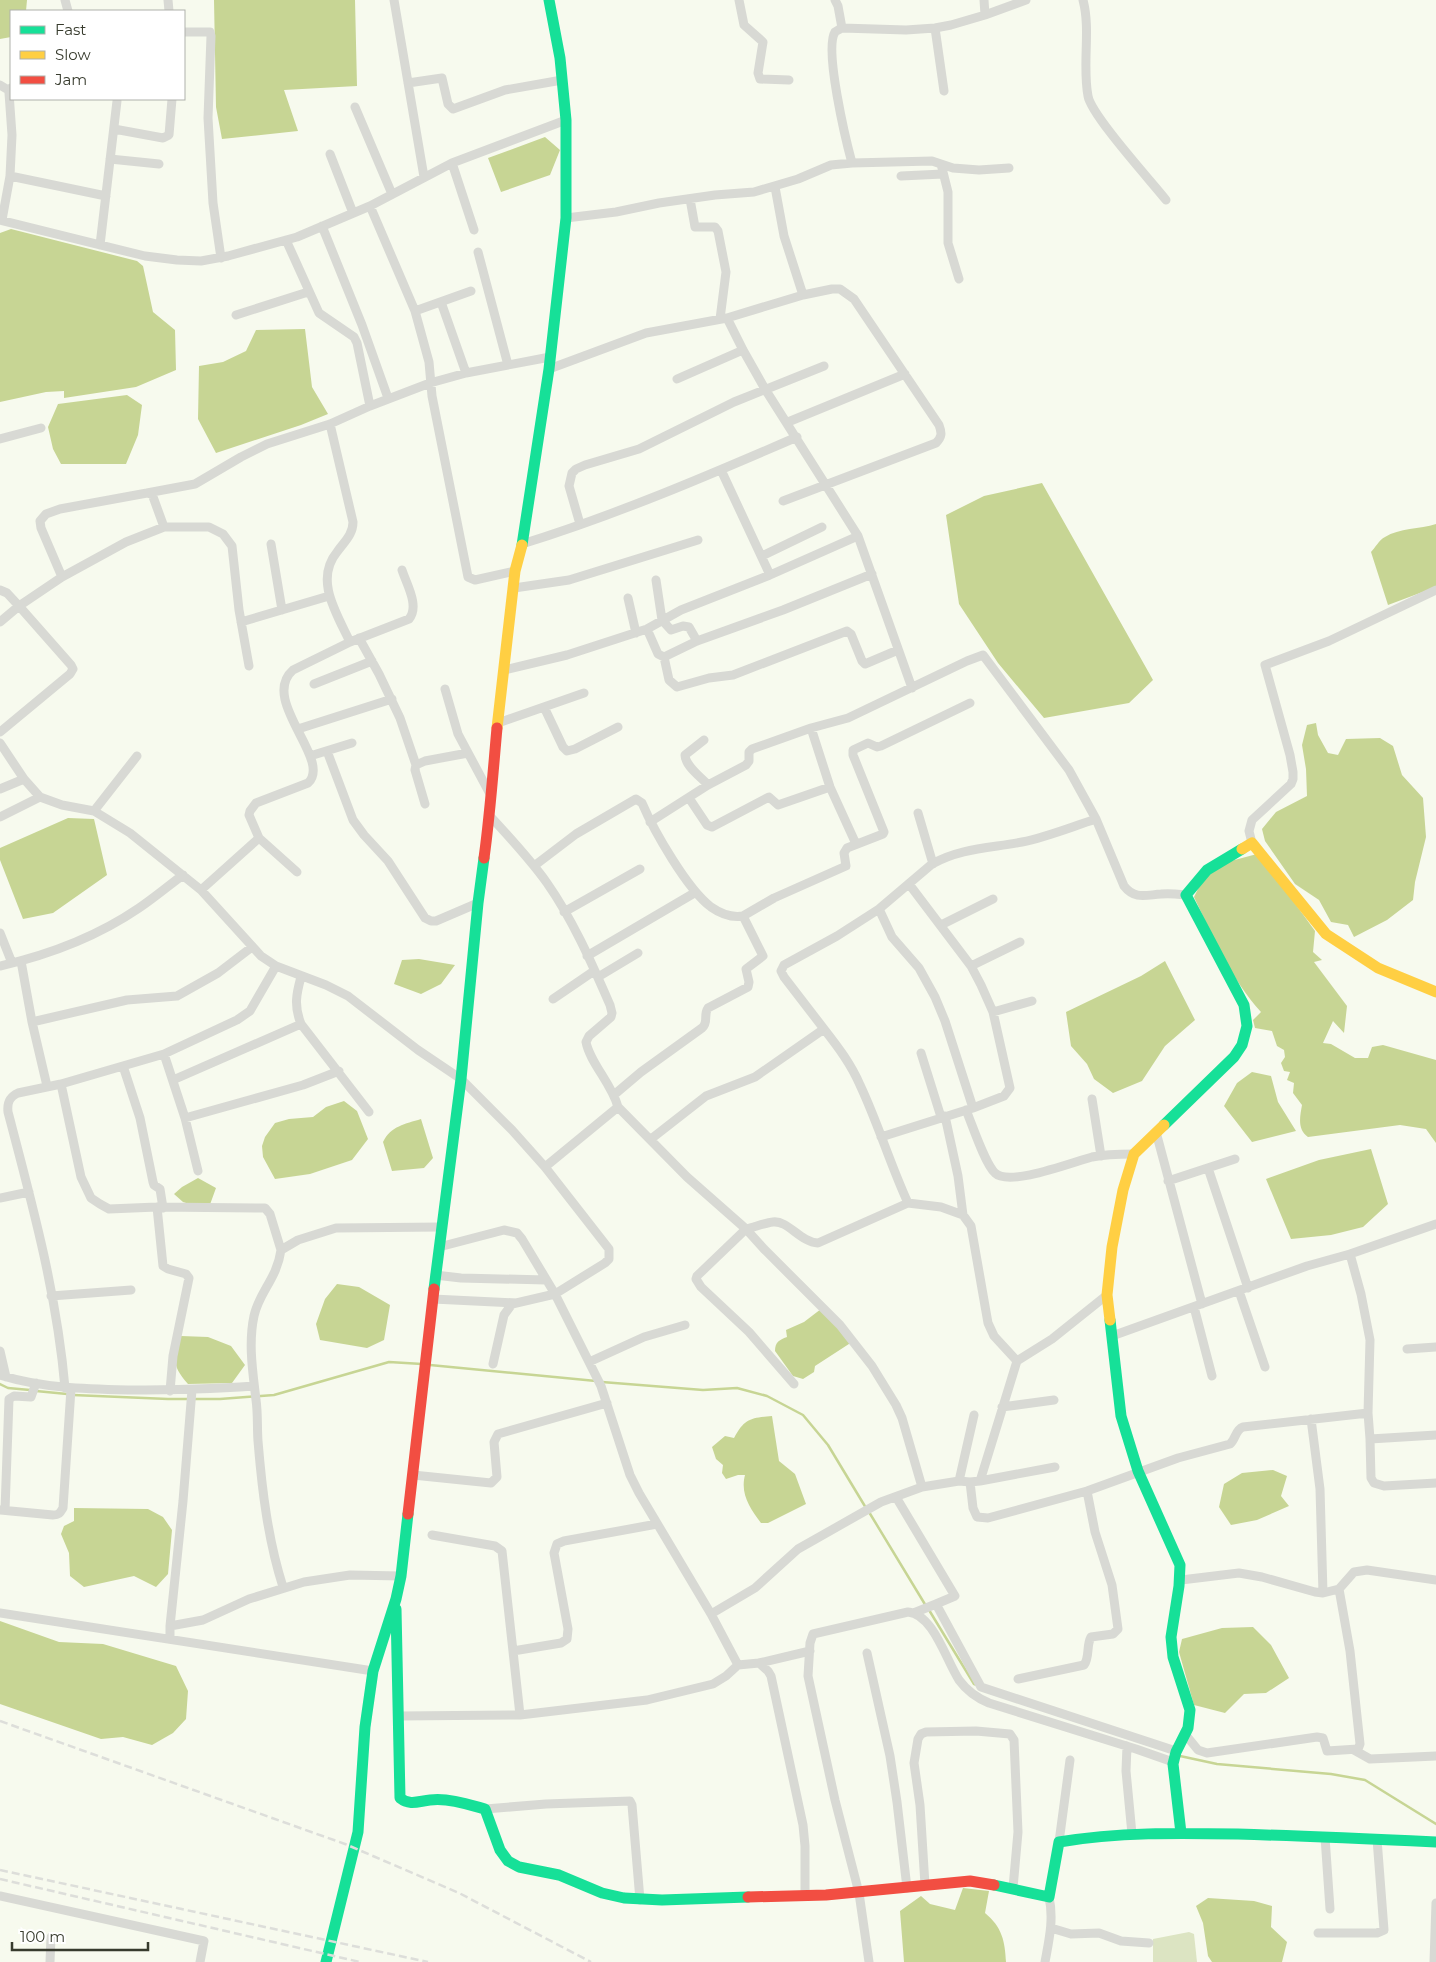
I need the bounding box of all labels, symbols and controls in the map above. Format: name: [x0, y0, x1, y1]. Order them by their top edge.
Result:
legend: [10, 10, 185, 100]
text: Fast: [55, 20, 86, 39]
text: Slow: [55, 45, 91, 64]
text: Jam: [54, 70, 87, 89]
scale bar: [12, 1920, 149, 1952]
text: 100 m: [20, 1927, 65, 1946]

